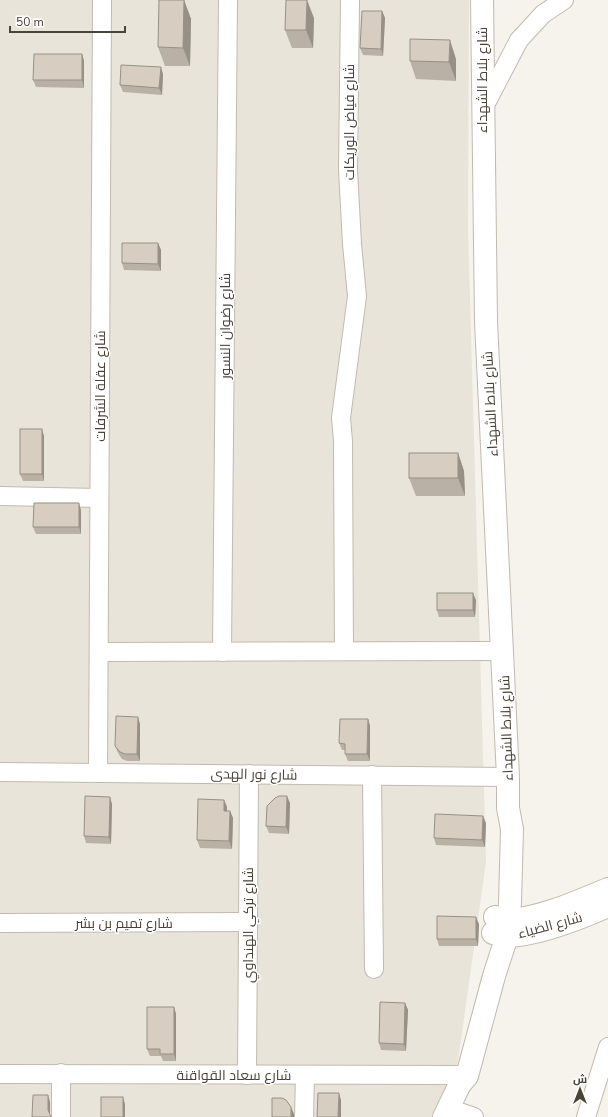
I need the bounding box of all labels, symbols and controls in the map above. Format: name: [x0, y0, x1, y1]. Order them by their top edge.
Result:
scale bar: [10, 8, 125, 34]
text: 50 m: [16, 14, 44, 30]
street label: شارع بلاط الشهداء: [473, 27, 492, 133]
street label: شارع فياض الوريكات: [340, 64, 359, 180]
street label: شارع رضوان النسور: [216, 273, 235, 380]
street label: شارع عقلة الشرفات: [91, 330, 110, 442]
street label: شارع بلاط الشهداء: [478, 351, 503, 457]
street label: شارع بلاط الشهداء: [495, 675, 518, 781]
street label: شارع نور الهدى: [210, 764, 298, 785]
street label: شارع تركي الهنداوي: [239, 867, 260, 983]
street label: شارع الضياء: [516, 908, 585, 943]
street label: شارع تميم بن بشر: [74, 914, 173, 933]
street label: شارع سعاد القواقنة: [177, 1066, 291, 1085]
north arrow: [560, 1069, 600, 1109]
text: ش: [573, 1072, 587, 1087]

